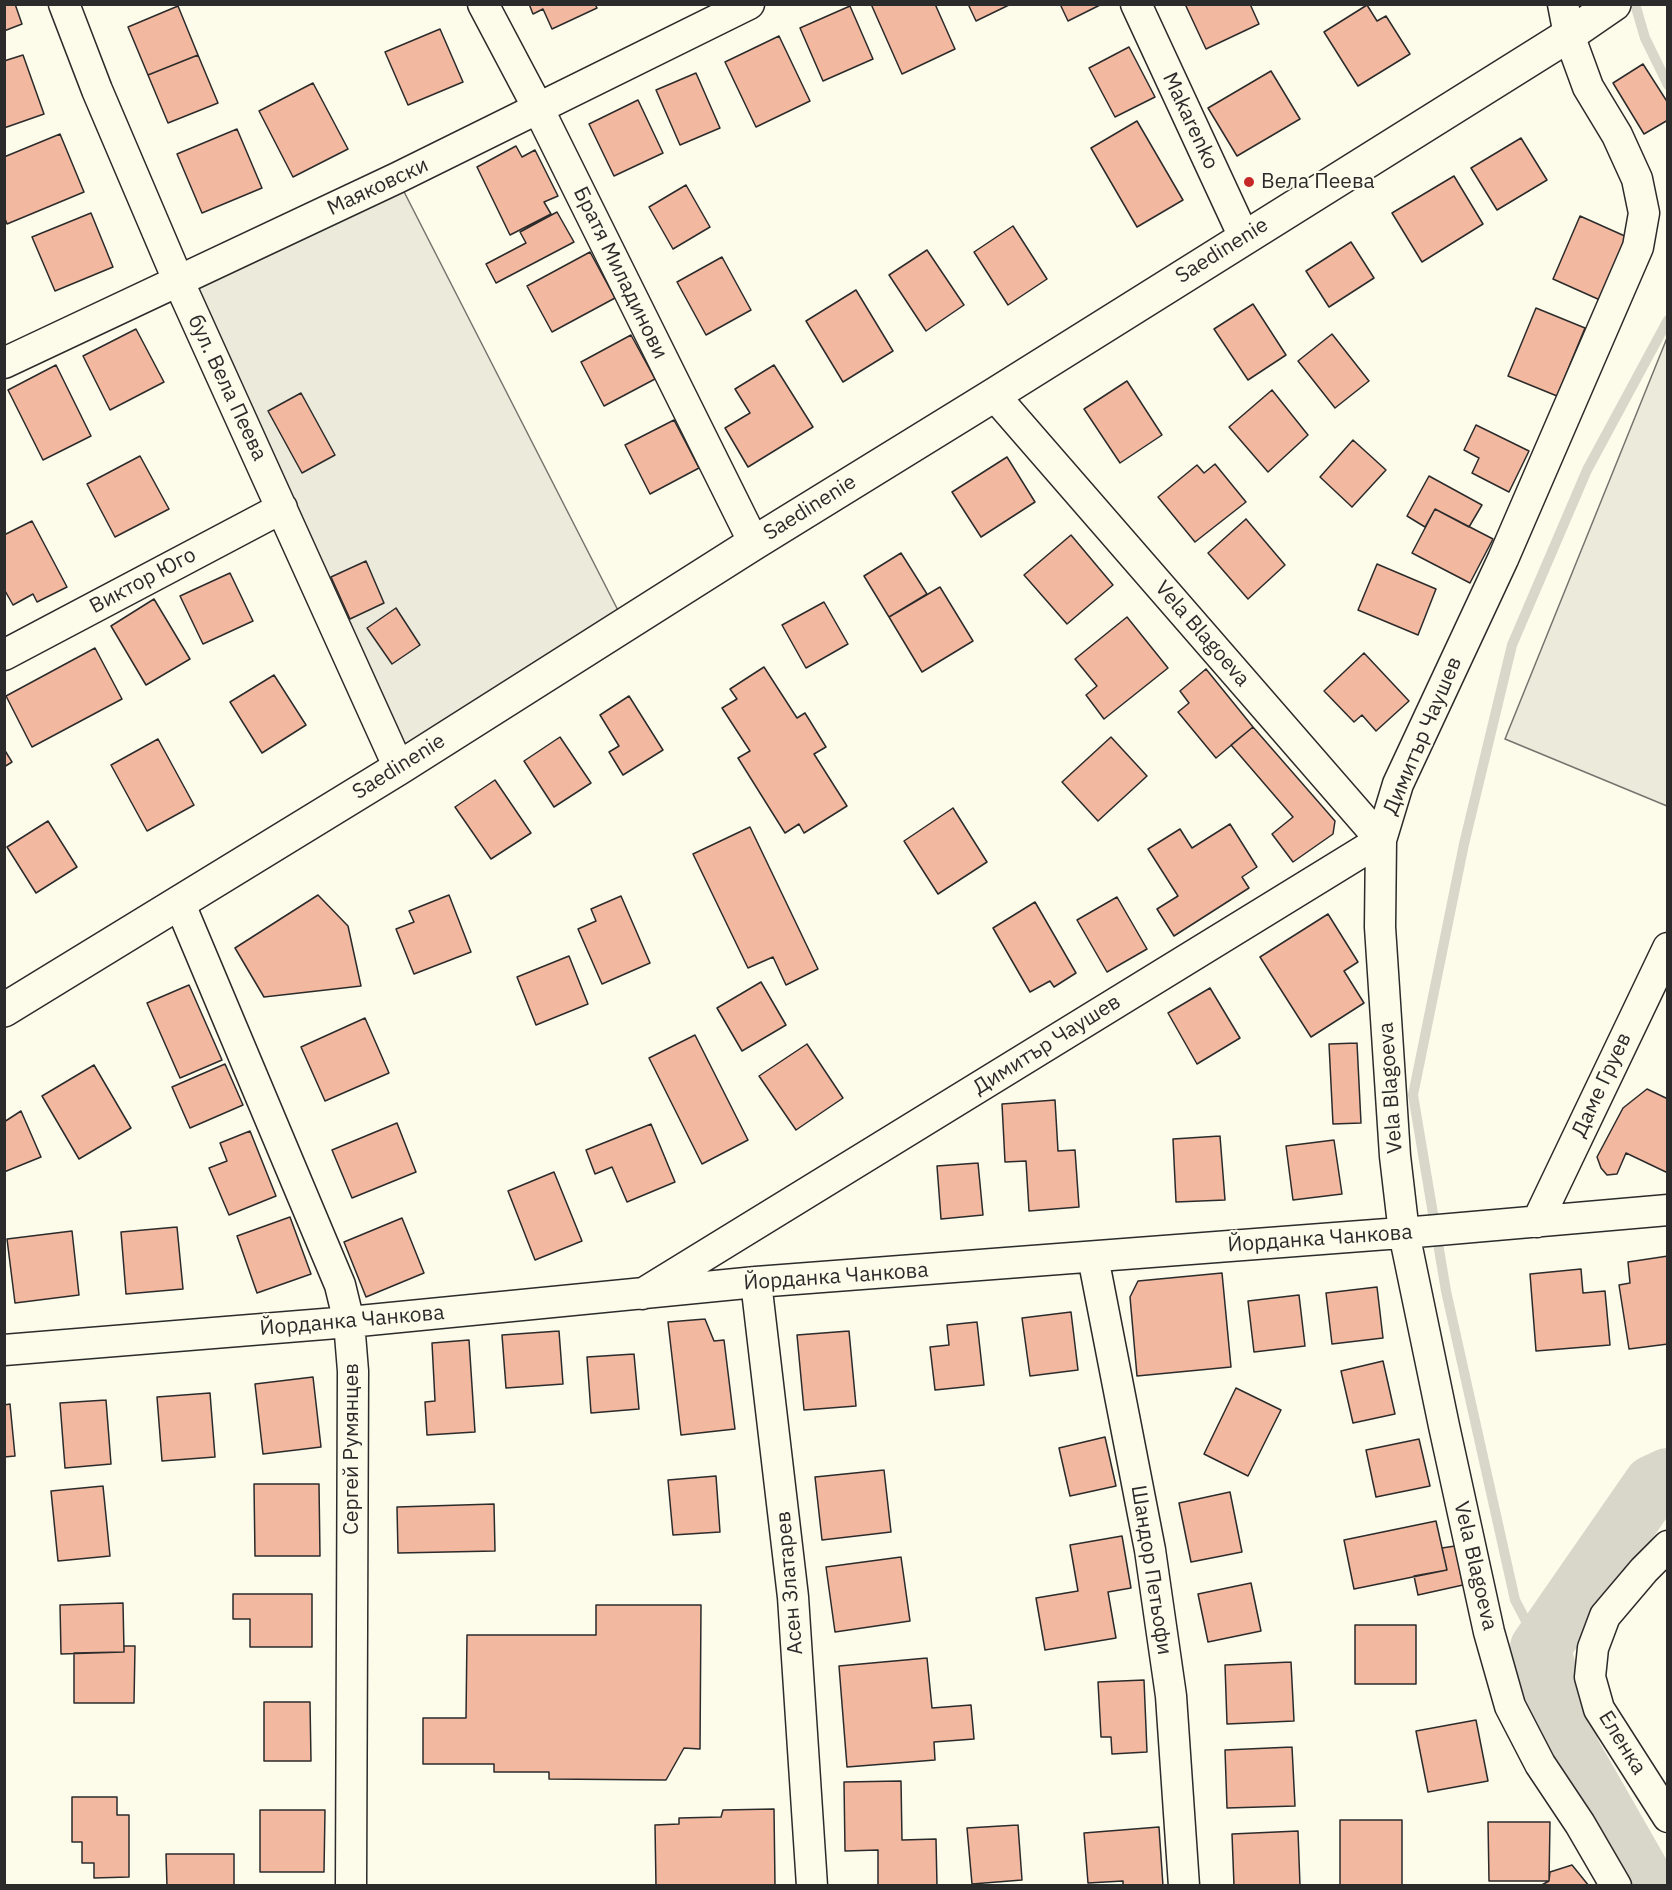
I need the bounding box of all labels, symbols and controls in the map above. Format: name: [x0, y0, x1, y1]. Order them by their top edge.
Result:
street label: Makarenko: [1157, 69, 1223, 173]
street label: Маяковски: [323, 153, 433, 221]
place label: Вела Пеева: [1261, 169, 1375, 195]
marker: Вела Пеева: [1242, 175, 1256, 189]
street label: Братя Миладинови: [567, 183, 673, 363]
street label: Saedinenie: [1171, 213, 1273, 289]
street label: бул. Вела Пеева: [182, 311, 272, 465]
street label: Saedinenie: [759, 470, 861, 546]
street label: Виктор Юго: [86, 542, 200, 620]
street label: Vela Blagoeva: [1149, 576, 1255, 692]
street label: Димитър Чаушев: [1378, 653, 1468, 819]
street label: Saedinenie: [348, 729, 450, 805]
street label: Димитър Чаушев: [969, 989, 1125, 1101]
street label: Vela Blagoeva: [1374, 1021, 1408, 1155]
street label: Даме Груев: [1567, 1029, 1637, 1141]
street label: Йорданка Чанкова: [1227, 1220, 1413, 1258]
street label: Йорданка Чанкова: [743, 1258, 929, 1296]
street label: Йорданка Чанкова: [259, 1300, 445, 1342]
street label: Сергей Румянцев: [339, 1363, 365, 1535]
street label: Шандор Петьофи: [1125, 1483, 1177, 1657]
street label: Vela Blagoeva: [1448, 1499, 1502, 1633]
street label: Асен Златарев: [771, 1510, 809, 1656]
street label: Еленка: [1593, 1706, 1651, 1780]

